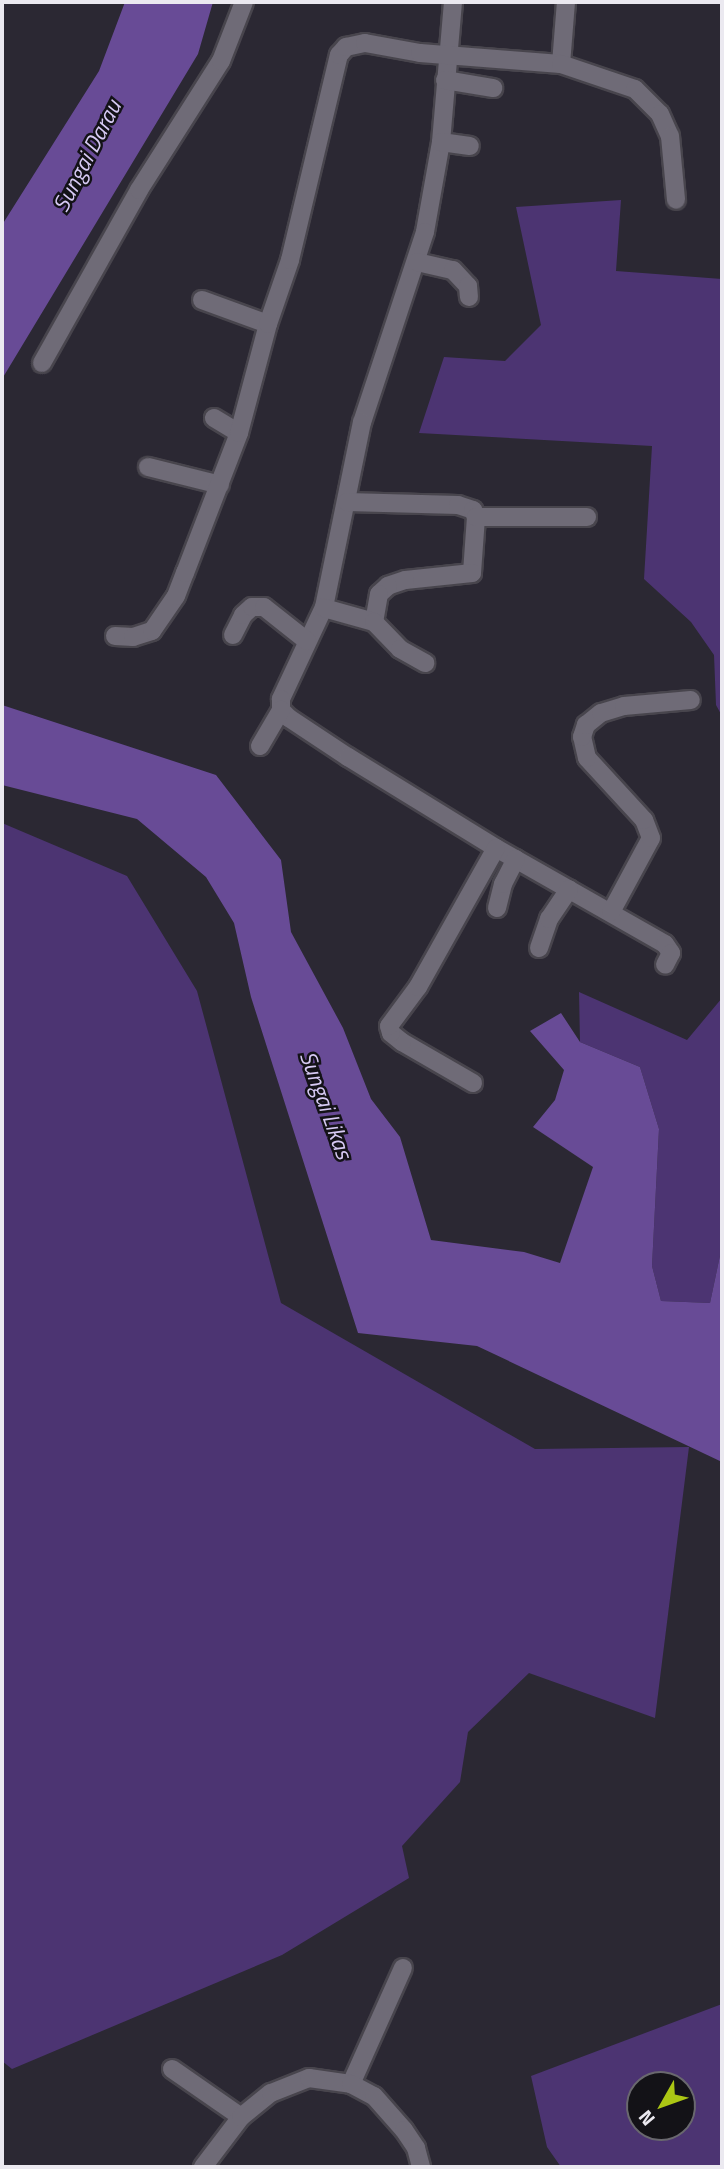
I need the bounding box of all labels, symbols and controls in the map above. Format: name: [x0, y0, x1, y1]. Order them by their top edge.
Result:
water label: Sungai Darau: [47, 95, 127, 217]
water label: Sungai Likas: [294, 1047, 358, 1163]
north arrow: [626, 2071, 696, 2141]
text: N: [631, 2104, 661, 2133]

